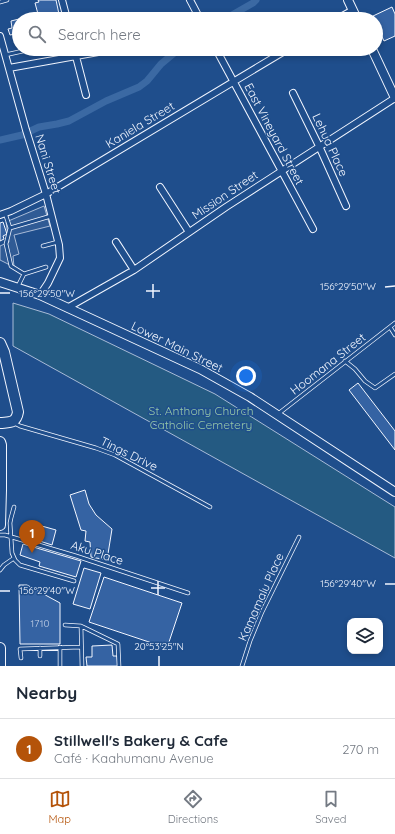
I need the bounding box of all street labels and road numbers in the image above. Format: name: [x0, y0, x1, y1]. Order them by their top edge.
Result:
street label: East Vineyard Street: [241, 80, 308, 187]
street label: Kaniela Street: [103, 98, 177, 151]
street label: Lehua Place: [309, 111, 352, 179]
street label: Nani Street: [32, 132, 65, 195]
street label: Mission Street: [189, 167, 261, 222]
street label: Lower Main Street: [129, 318, 225, 375]
street label: Hoomana Street: [287, 329, 368, 398]
street label: Tings Drive: [98, 433, 161, 474]
street label: Aku Place: [69, 537, 126, 568]
street label: Kamamalu Place: [234, 550, 287, 643]

